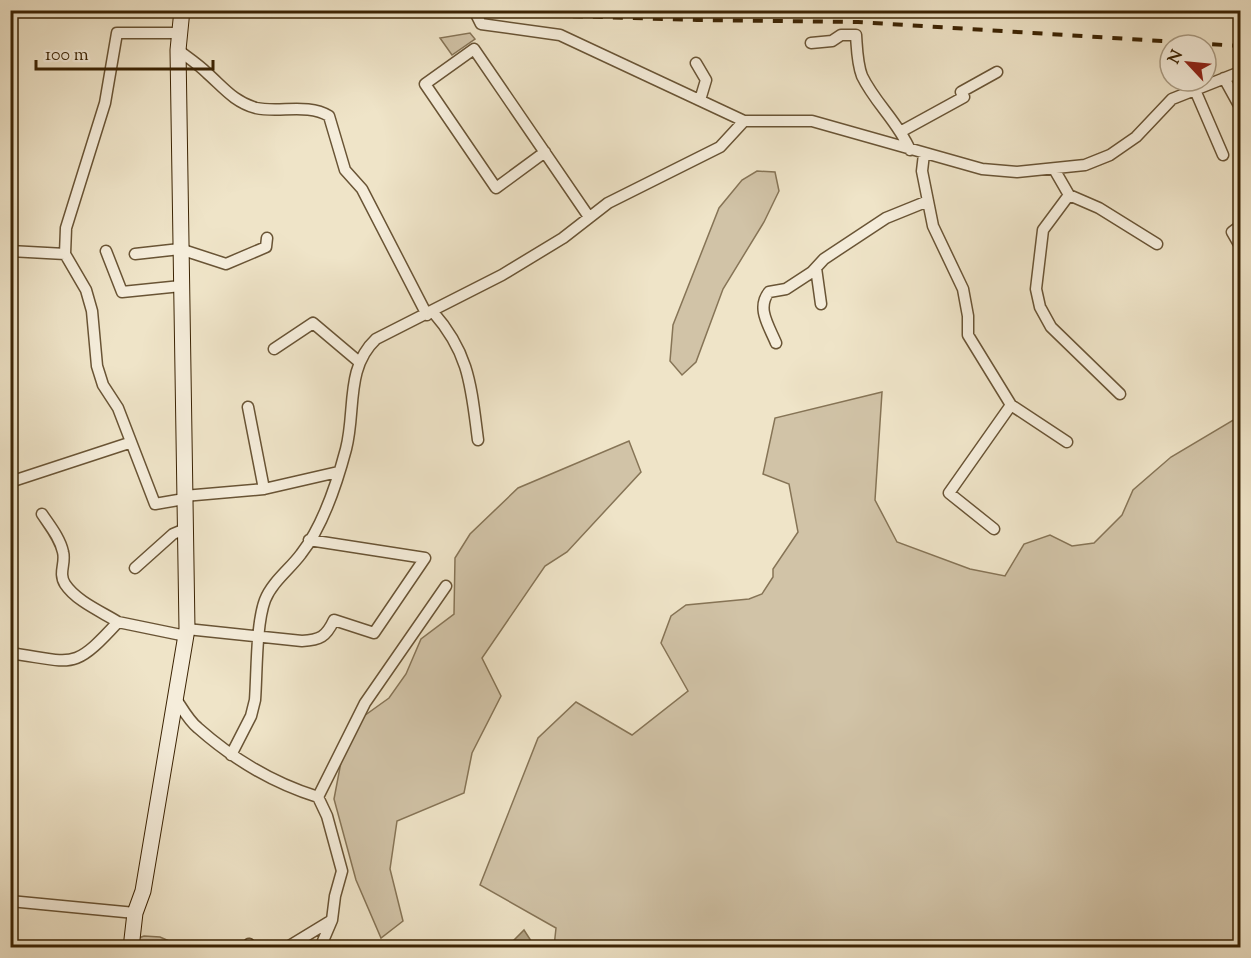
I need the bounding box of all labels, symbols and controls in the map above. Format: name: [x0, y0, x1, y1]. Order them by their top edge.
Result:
scale bar: [36, 33, 213, 71]
north arrow: [1158, 33, 1218, 93]
text: 100 m: [45, 43, 89, 69]
text: N: [1164, 47, 1190, 68]

